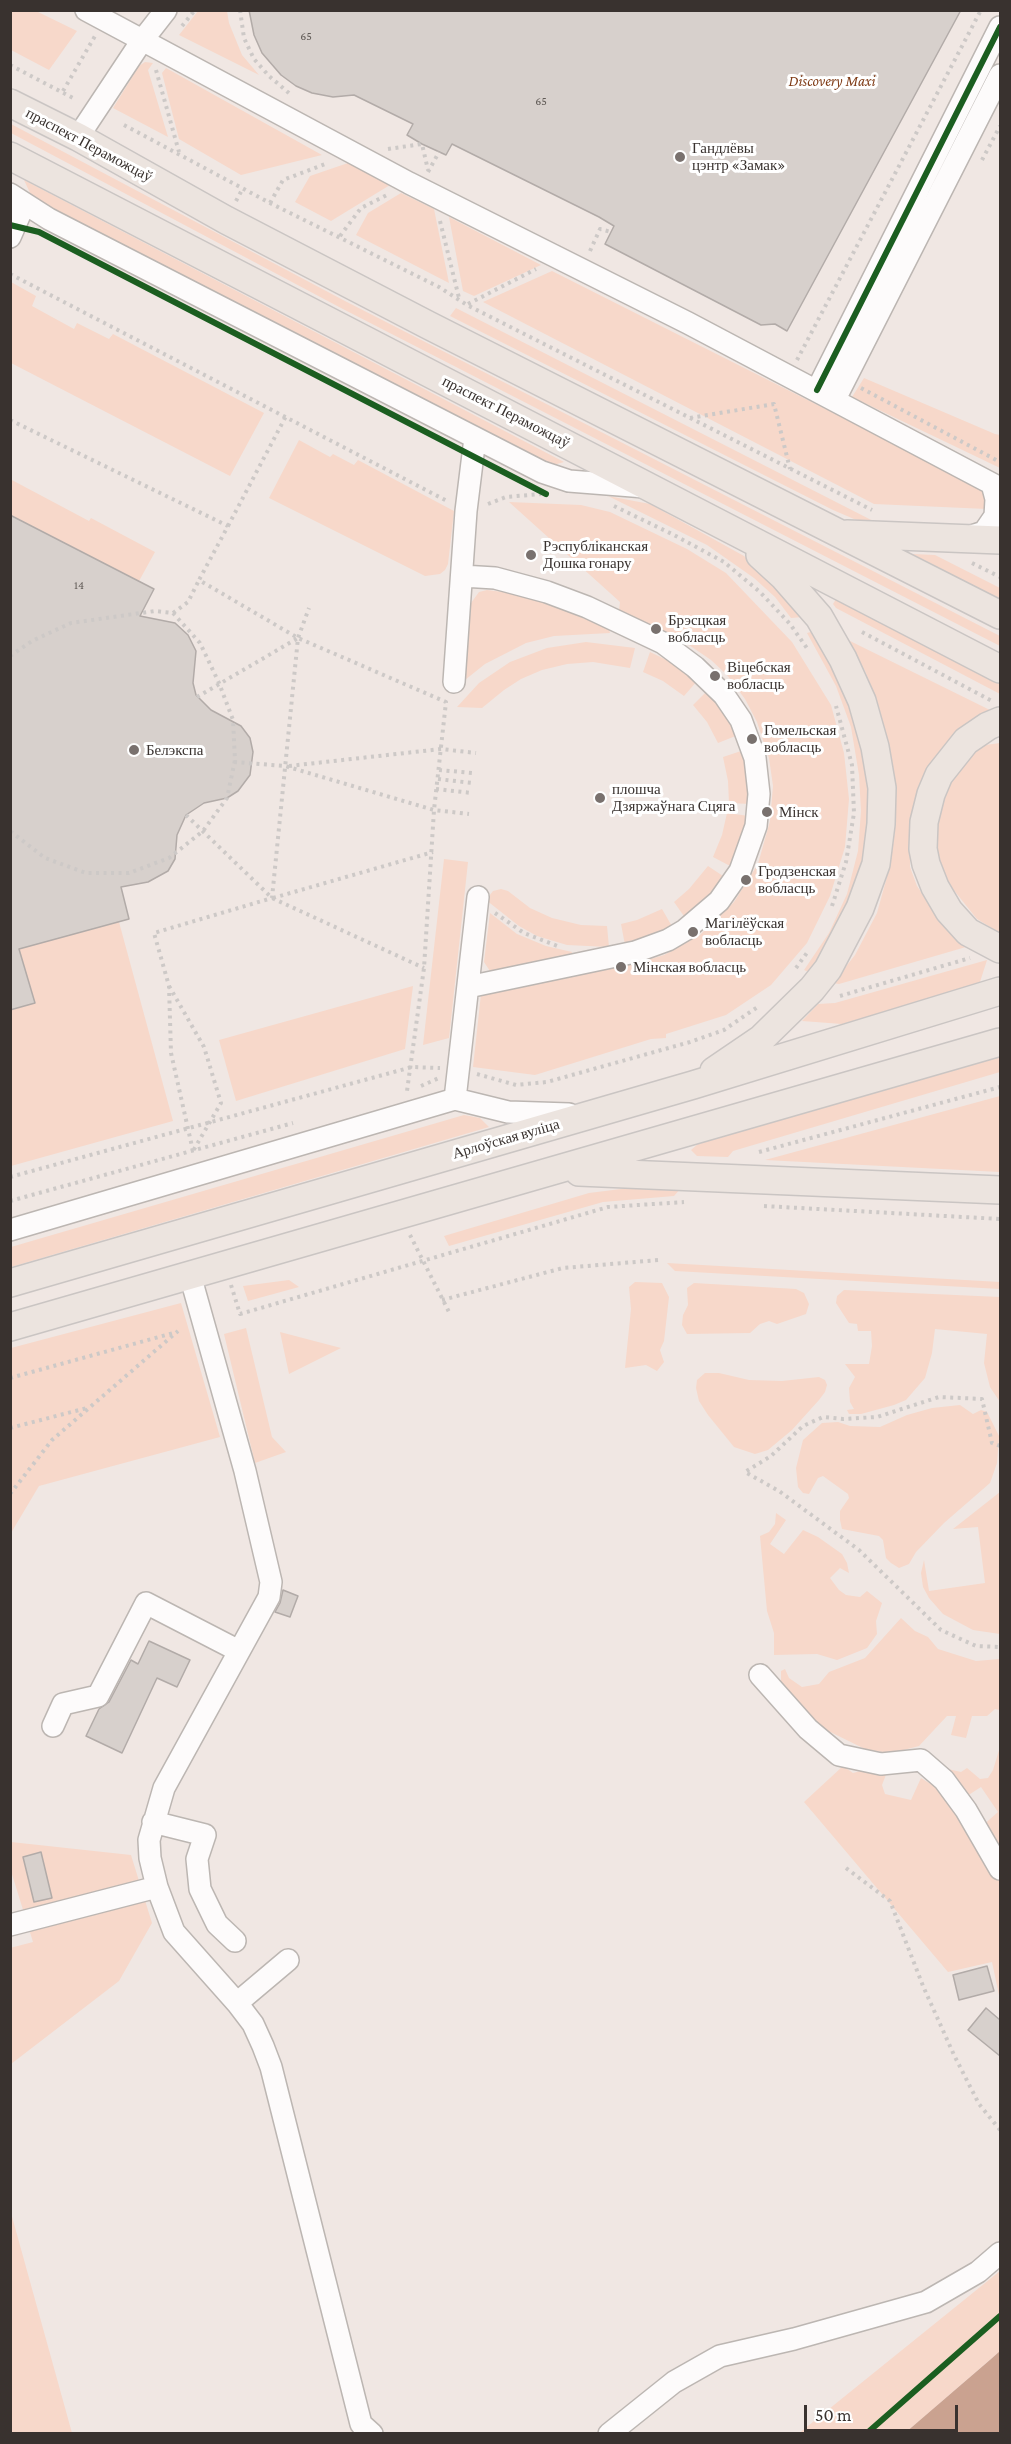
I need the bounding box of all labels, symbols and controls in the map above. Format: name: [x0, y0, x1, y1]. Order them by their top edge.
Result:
house number: 65: [300, 29, 312, 43]
park label: Discovery Maxi: [789, 72, 875, 90]
house number: 65: [535, 94, 547, 108]
street label: праспект Пераможцаў: [23, 104, 155, 186]
place label: Гандлёвы цэнтр «Замак»: [692, 139, 785, 174]
marker: Гандлёвы цэнтр «Замак»: [673, 150, 687, 164]
street label: праспект Пераможцаў: [439, 372, 573, 452]
place label: Рэспубліканская Дошка гонару: [543, 537, 648, 572]
marker: Рэспубліканская Дошка гонару: [524, 548, 538, 562]
house number: 14: [74, 578, 84, 592]
place label: Брэсцкая вобласць: [668, 611, 726, 646]
marker: Брэсцкая вобласць: [649, 622, 663, 636]
place label: Віцебская вобласць: [727, 658, 791, 693]
marker: Віцебская вобласць: [708, 669, 722, 683]
place label: Гомельская вобласць: [764, 721, 836, 756]
marker: Гомельская вобласць: [745, 732, 759, 746]
place label: Белэкспа: [146, 741, 203, 759]
marker: Белэкспа: [127, 743, 141, 757]
place label: плошча Дзяржаўнага Сцяга: [612, 780, 736, 815]
marker: плошча Дзяржаўнага Сцяга: [593, 791, 607, 805]
place label: Мінск: [779, 803, 818, 821]
marker: Мінск: [760, 805, 774, 819]
place label: Гродзенская вобласць: [758, 862, 836, 897]
marker: Гродзенская вобласць: [739, 873, 753, 887]
place label: Магілёўская вобласць: [705, 914, 784, 949]
marker: Магілёўская вобласць: [686, 925, 700, 939]
place label: Мінская вобласць: [633, 958, 746, 976]
marker: Мінская вобласць: [614, 960, 628, 974]
street label: Арлоўская вуліца: [450, 1115, 562, 1163]
scale bar: [807, 2393, 962, 2431]
text: 50 m: [815, 2405, 852, 2425]

